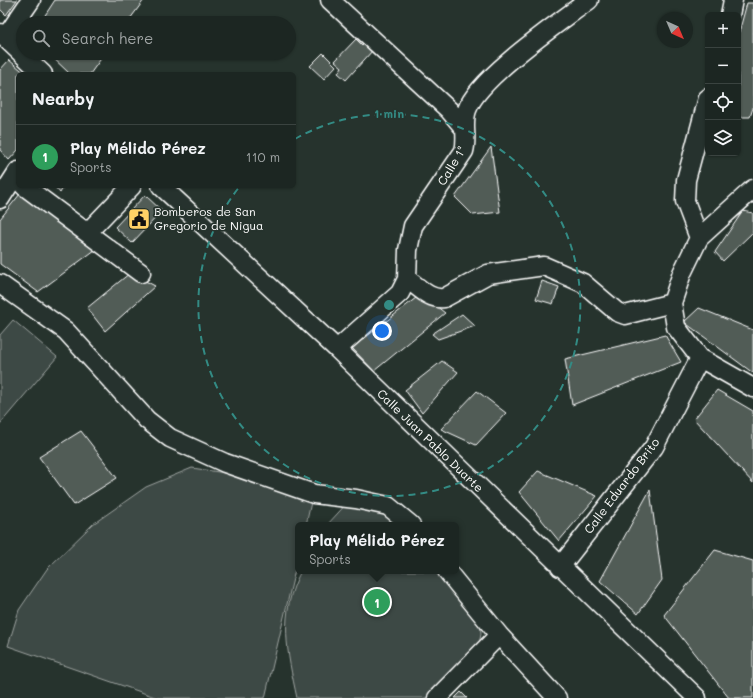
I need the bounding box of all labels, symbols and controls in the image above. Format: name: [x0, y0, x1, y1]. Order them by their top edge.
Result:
north arrow: [657, 12, 693, 48]
map controls: [705, 12, 741, 156]
button: +: [705, 12, 741, 48]
search box: [16, 16, 296, 60]
icon: search: [30, 27, 52, 49]
text: Search here: [62, 28, 153, 48]
button: −: [705, 48, 741, 84]
button: locate: [705, 84, 741, 120]
text: Nearby: [32, 87, 94, 109]
text: 1 min: [374, 105, 404, 121]
button: layers: [705, 120, 741, 156]
text: Play Mélido Pérez: [70, 138, 206, 158]
street label: Calle 1ª: [433, 143, 469, 188]
text: 1: [42, 148, 48, 165]
text: 110 m: [246, 148, 280, 165]
text: Sports: [70, 158, 112, 175]
place label: Bomberos de San Gregorio de Nigua: [154, 203, 263, 233]
public building icon: Bomberos de San Gregorio de Nigua: [126, 206, 152, 232]
centre of rings: [382, 298, 396, 312]
your location: [372, 321, 392, 341]
street label: Calle Juan Pablo Duarte: [374, 385, 487, 495]
street label: Calle Eduardo Brito: [580, 434, 662, 537]
popup: [295, 522, 459, 574]
text: Play Mélido Pérez: [309, 530, 445, 550]
text: Sports: [309, 550, 351, 567]
pin: 1: [364, 587, 390, 617]

